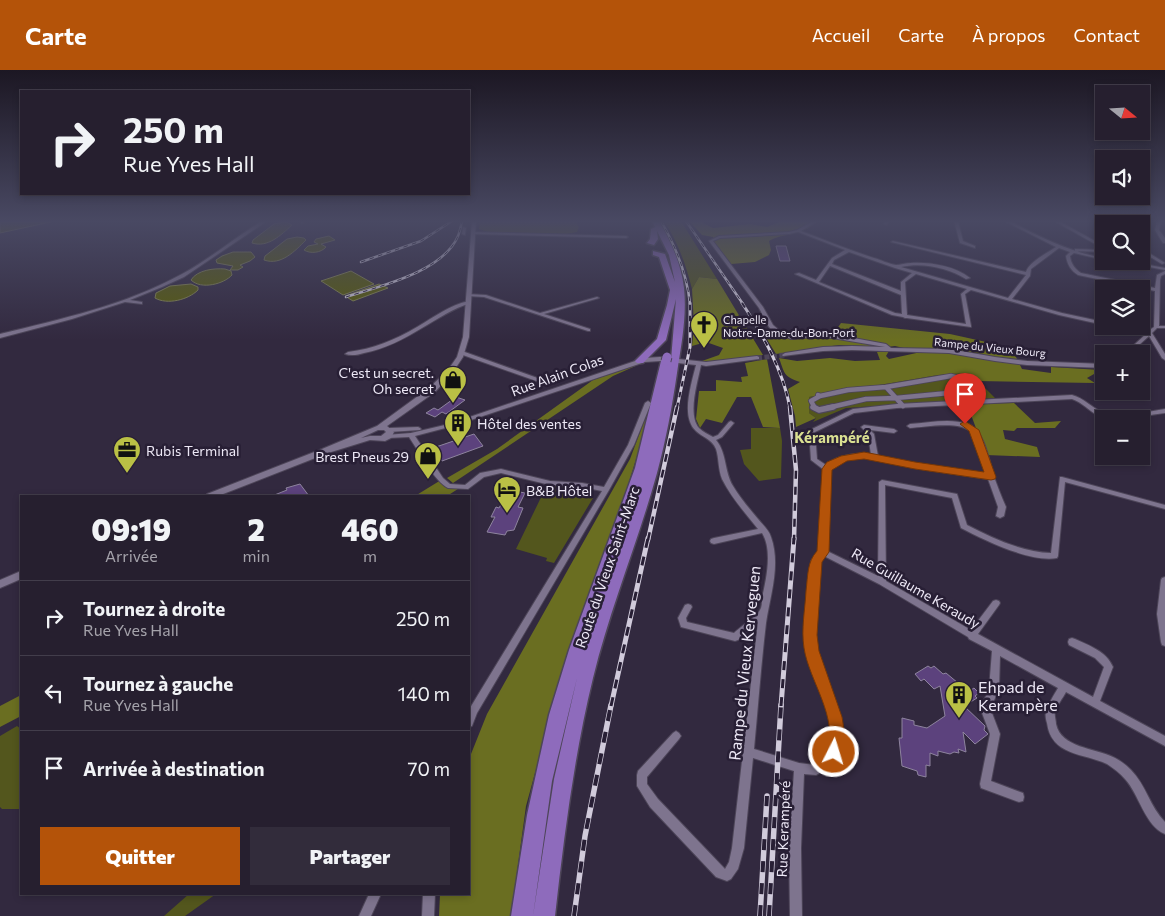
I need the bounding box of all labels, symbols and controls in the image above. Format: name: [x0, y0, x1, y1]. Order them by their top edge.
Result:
text: Carte: [25, 21, 87, 50]
text: Accueil: [812, 24, 870, 46]
text: Carte: [898, 24, 944, 46]
text: À propos: [972, 24, 1046, 46]
text: Contact: [1074, 24, 1140, 46]
north arrow: [1095, 85, 1150, 140]
map controls: [1095, 85, 1150, 465]
text: 250 m: [123, 107, 224, 150]
icon: right: [40, 110, 105, 175]
text: Rue Yves Hall: [123, 150, 255, 177]
button: sound: [1095, 150, 1150, 205]
button: search: [1095, 215, 1150, 270]
button: layers: [1095, 280, 1150, 335]
church icon: Chapelle Notre-Dame-du-Bon-Port: [689, 310, 719, 349]
place label: Chapelle Notre-Dame-du-Bon-Port: [723, 313, 855, 339]
street label: Rampe du Vieux Bourg: [934, 335, 1046, 359]
button: +: [1095, 345, 1150, 400]
street label: Rue Alain Colas: [508, 350, 606, 400]
place label: C'est un secret. Oh secret: [339, 364, 434, 397]
shop icon: C'est un secret. Oh secret: [438, 365, 468, 404]
pin: [944, 373, 986, 424]
icon: arrive: [951, 380, 979, 408]
building icon: Hôtel des ventes: [443, 408, 473, 447]
button: −: [1095, 410, 1150, 465]
place label: Hôtel des ventes: [477, 415, 581, 432]
district label: Kérampéré: [794, 428, 870, 446]
office icon: Rubis Terminal: [112, 435, 142, 474]
shop icon: Brest Pneus 29: [413, 441, 443, 480]
place label: Rubis Terminal: [146, 442, 240, 459]
place label: Brest Pneus 29: [315, 448, 409, 465]
hotel icon: B&B Hôtel: [492, 475, 522, 514]
place label: B&B Hôtel: [526, 482, 592, 499]
street label: Route du Vieux Saint-Marc: [571, 484, 643, 650]
text: 09:19: [91, 510, 171, 547]
text: 2: [248, 510, 265, 547]
text: 460: [341, 510, 399, 547]
street label: Rue Guillaume Keraudy: [849, 544, 983, 632]
text: Arrivée: [105, 546, 158, 565]
text: min: [243, 546, 270, 565]
text: m: [363, 546, 377, 565]
street label: Rampe du Vieux Kerveguen: [724, 565, 764, 761]
text: Tournez à droite: [83, 597, 225, 620]
icon: right: [40, 604, 68, 632]
text: 250 m: [396, 607, 450, 630]
text: Rue Yves Hall: [83, 620, 179, 639]
text: Tournez à gauche: [83, 672, 233, 695]
place label: Ehpad de Kerampère: [978, 677, 1058, 714]
icon: left: [40, 679, 68, 707]
building icon: Ehpad de Kerampère: [944, 680, 974, 719]
text: 140 m: [398, 682, 450, 705]
text: Rue Yves Hall: [83, 695, 179, 714]
position arrow: [807, 725, 859, 777]
icon: arrive: [40, 754, 68, 782]
text: Arrivée à destination: [83, 757, 265, 780]
text: 70 m: [407, 757, 450, 780]
street label: Rue Kerampéré: [773, 780, 793, 878]
button: Quitter: [40, 827, 240, 885]
button: Partager: [250, 827, 450, 885]

